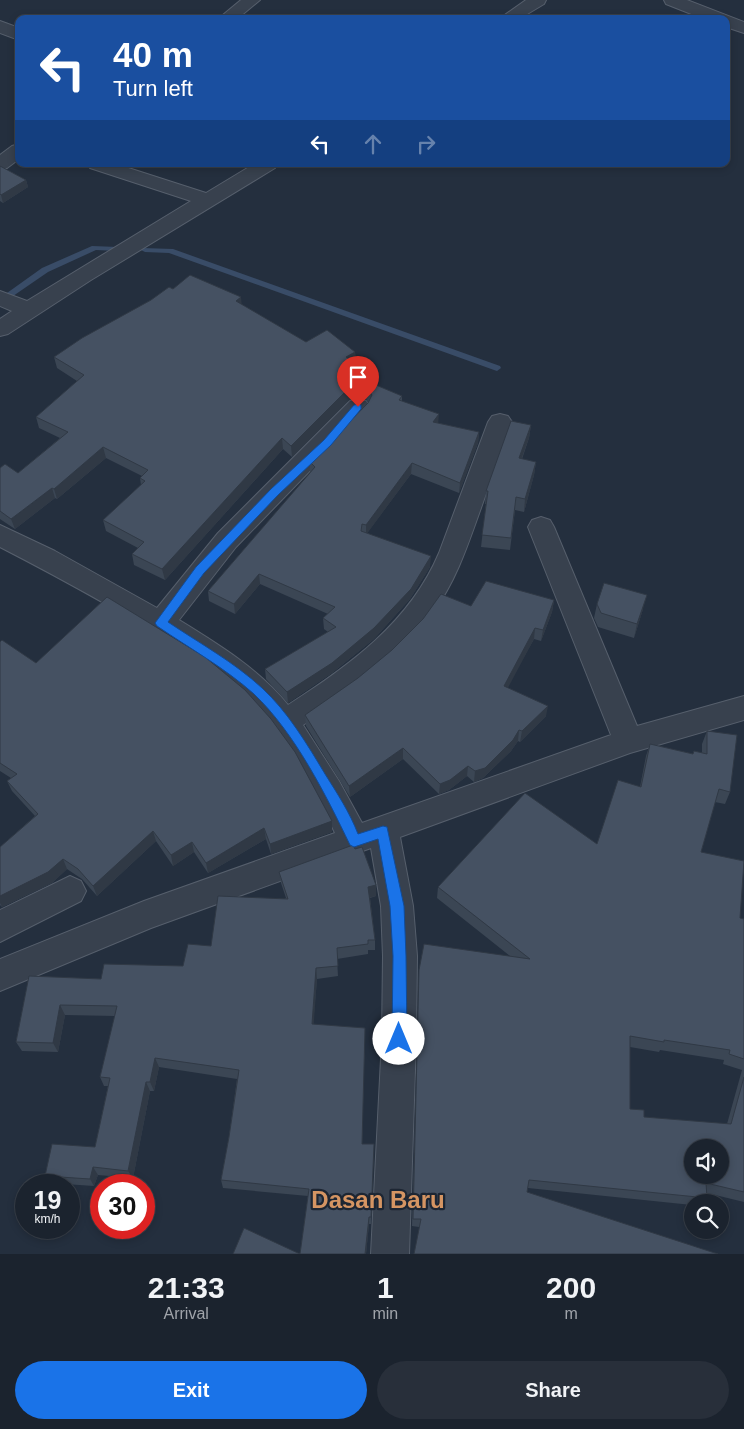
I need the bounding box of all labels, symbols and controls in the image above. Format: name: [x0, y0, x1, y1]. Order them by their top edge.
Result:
icon: left: [30, 35, 95, 100]
text: 40 m: [113, 35, 193, 74]
text: Turn left: [113, 76, 193, 101]
icon: left: [306, 130, 334, 158]
icon: ahead: [359, 130, 387, 158]
icon: right: [412, 130, 440, 158]
pin: [337, 356, 379, 407]
icon: arrive: [344, 363, 372, 391]
position arrow: [372, 1012, 424, 1064]
map controls: [684, 1139, 729, 1239]
button: sound: [684, 1139, 729, 1184]
speed limit sign: 30: [90, 1174, 155, 1239]
text: 19: [34, 1186, 61, 1214]
district label: Dasan Baru: [311, 1186, 445, 1213]
button: search: [684, 1194, 729, 1239]
text: km/h: [34, 1212, 61, 1226]
text: 21:33: [148, 1271, 225, 1304]
text: 1: [377, 1271, 394, 1304]
text: 200: [546, 1271, 596, 1304]
text: Arrival: [164, 1305, 209, 1322]
text: min: [372, 1305, 398, 1322]
text: m: [564, 1305, 578, 1322]
button: Exit: [15, 1361, 367, 1419]
button: Share: [377, 1361, 729, 1419]

